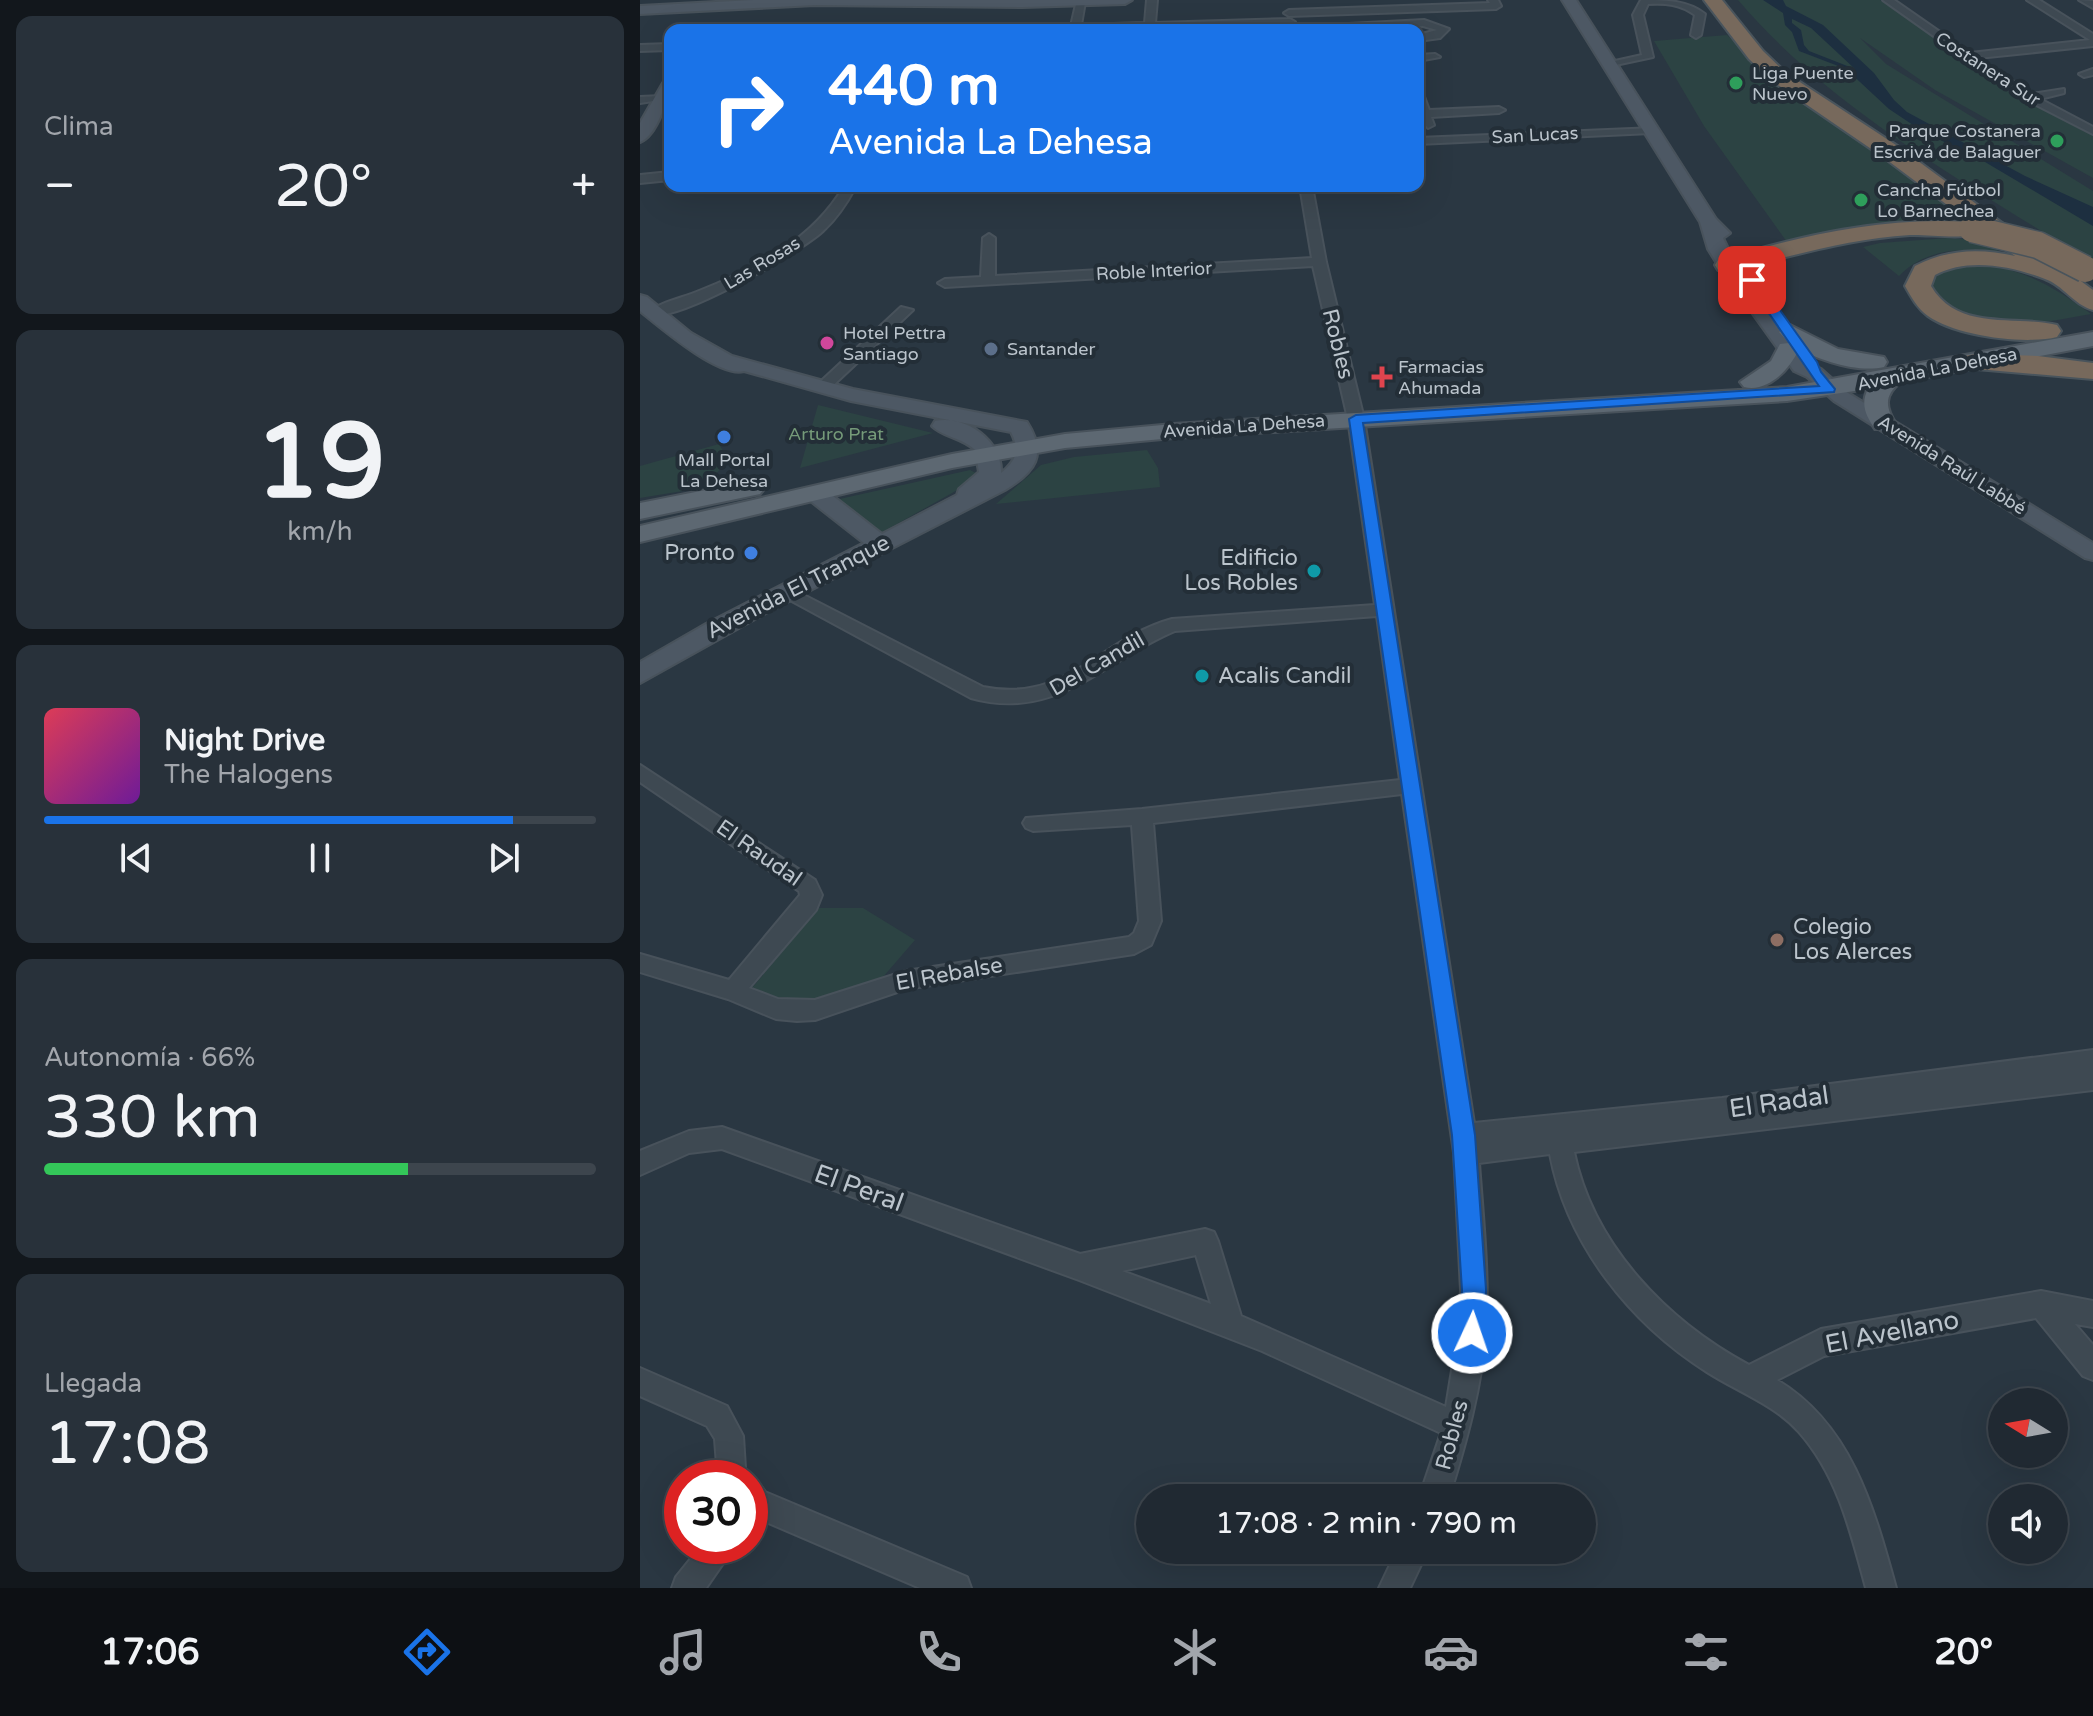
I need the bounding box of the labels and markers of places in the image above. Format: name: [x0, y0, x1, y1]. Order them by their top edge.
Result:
place label: Liga Puente Nuevo: [1752, 62, 1854, 105]
marker: Liga Puente Nuevo: [1727, 74, 1745, 92]
place label: Parque Costanera Escrivá de Balaguer: [1873, 120, 2041, 163]
marker: Parque Costanera Escrivá de Balaguer: [2048, 132, 2066, 150]
place label: Cancha Fútbol Lo Barnechea: [1877, 179, 2001, 222]
marker: Cancha Fútbol Lo Barnechea: [1852, 191, 1870, 209]
pin: [1718, 246, 1786, 314]
place label: Hotel Pettra Santiago: [843, 322, 946, 365]
marker: Hotel Pettra Santiago: [818, 334, 836, 352]
place label: Santander: [1007, 338, 1095, 360]
marker: Santander: [982, 340, 1000, 358]
place label: Farmacias Ahumada: [1398, 356, 1484, 399]
marker: Farmacias Ahumada: [1373, 368, 1391, 386]
marker: Mall Portal La Dehesa: [715, 428, 733, 446]
place label: Mall Portal La Dehesa: [678, 449, 770, 492]
place label: Pronto: [664, 540, 735, 566]
marker: Pronto: [742, 544, 760, 562]
place label: Edificio Los Robles: [1184, 545, 1298, 596]
marker: Edificio Los Robles: [1305, 562, 1323, 580]
place label: Acalis Candil: [1218, 663, 1351, 689]
marker: Acalis Candil: [1193, 667, 1211, 685]
place label: Colegio Los Alerces: [1793, 914, 1912, 965]
marker: Colegio Los Alerces: [1768, 931, 1786, 949]

